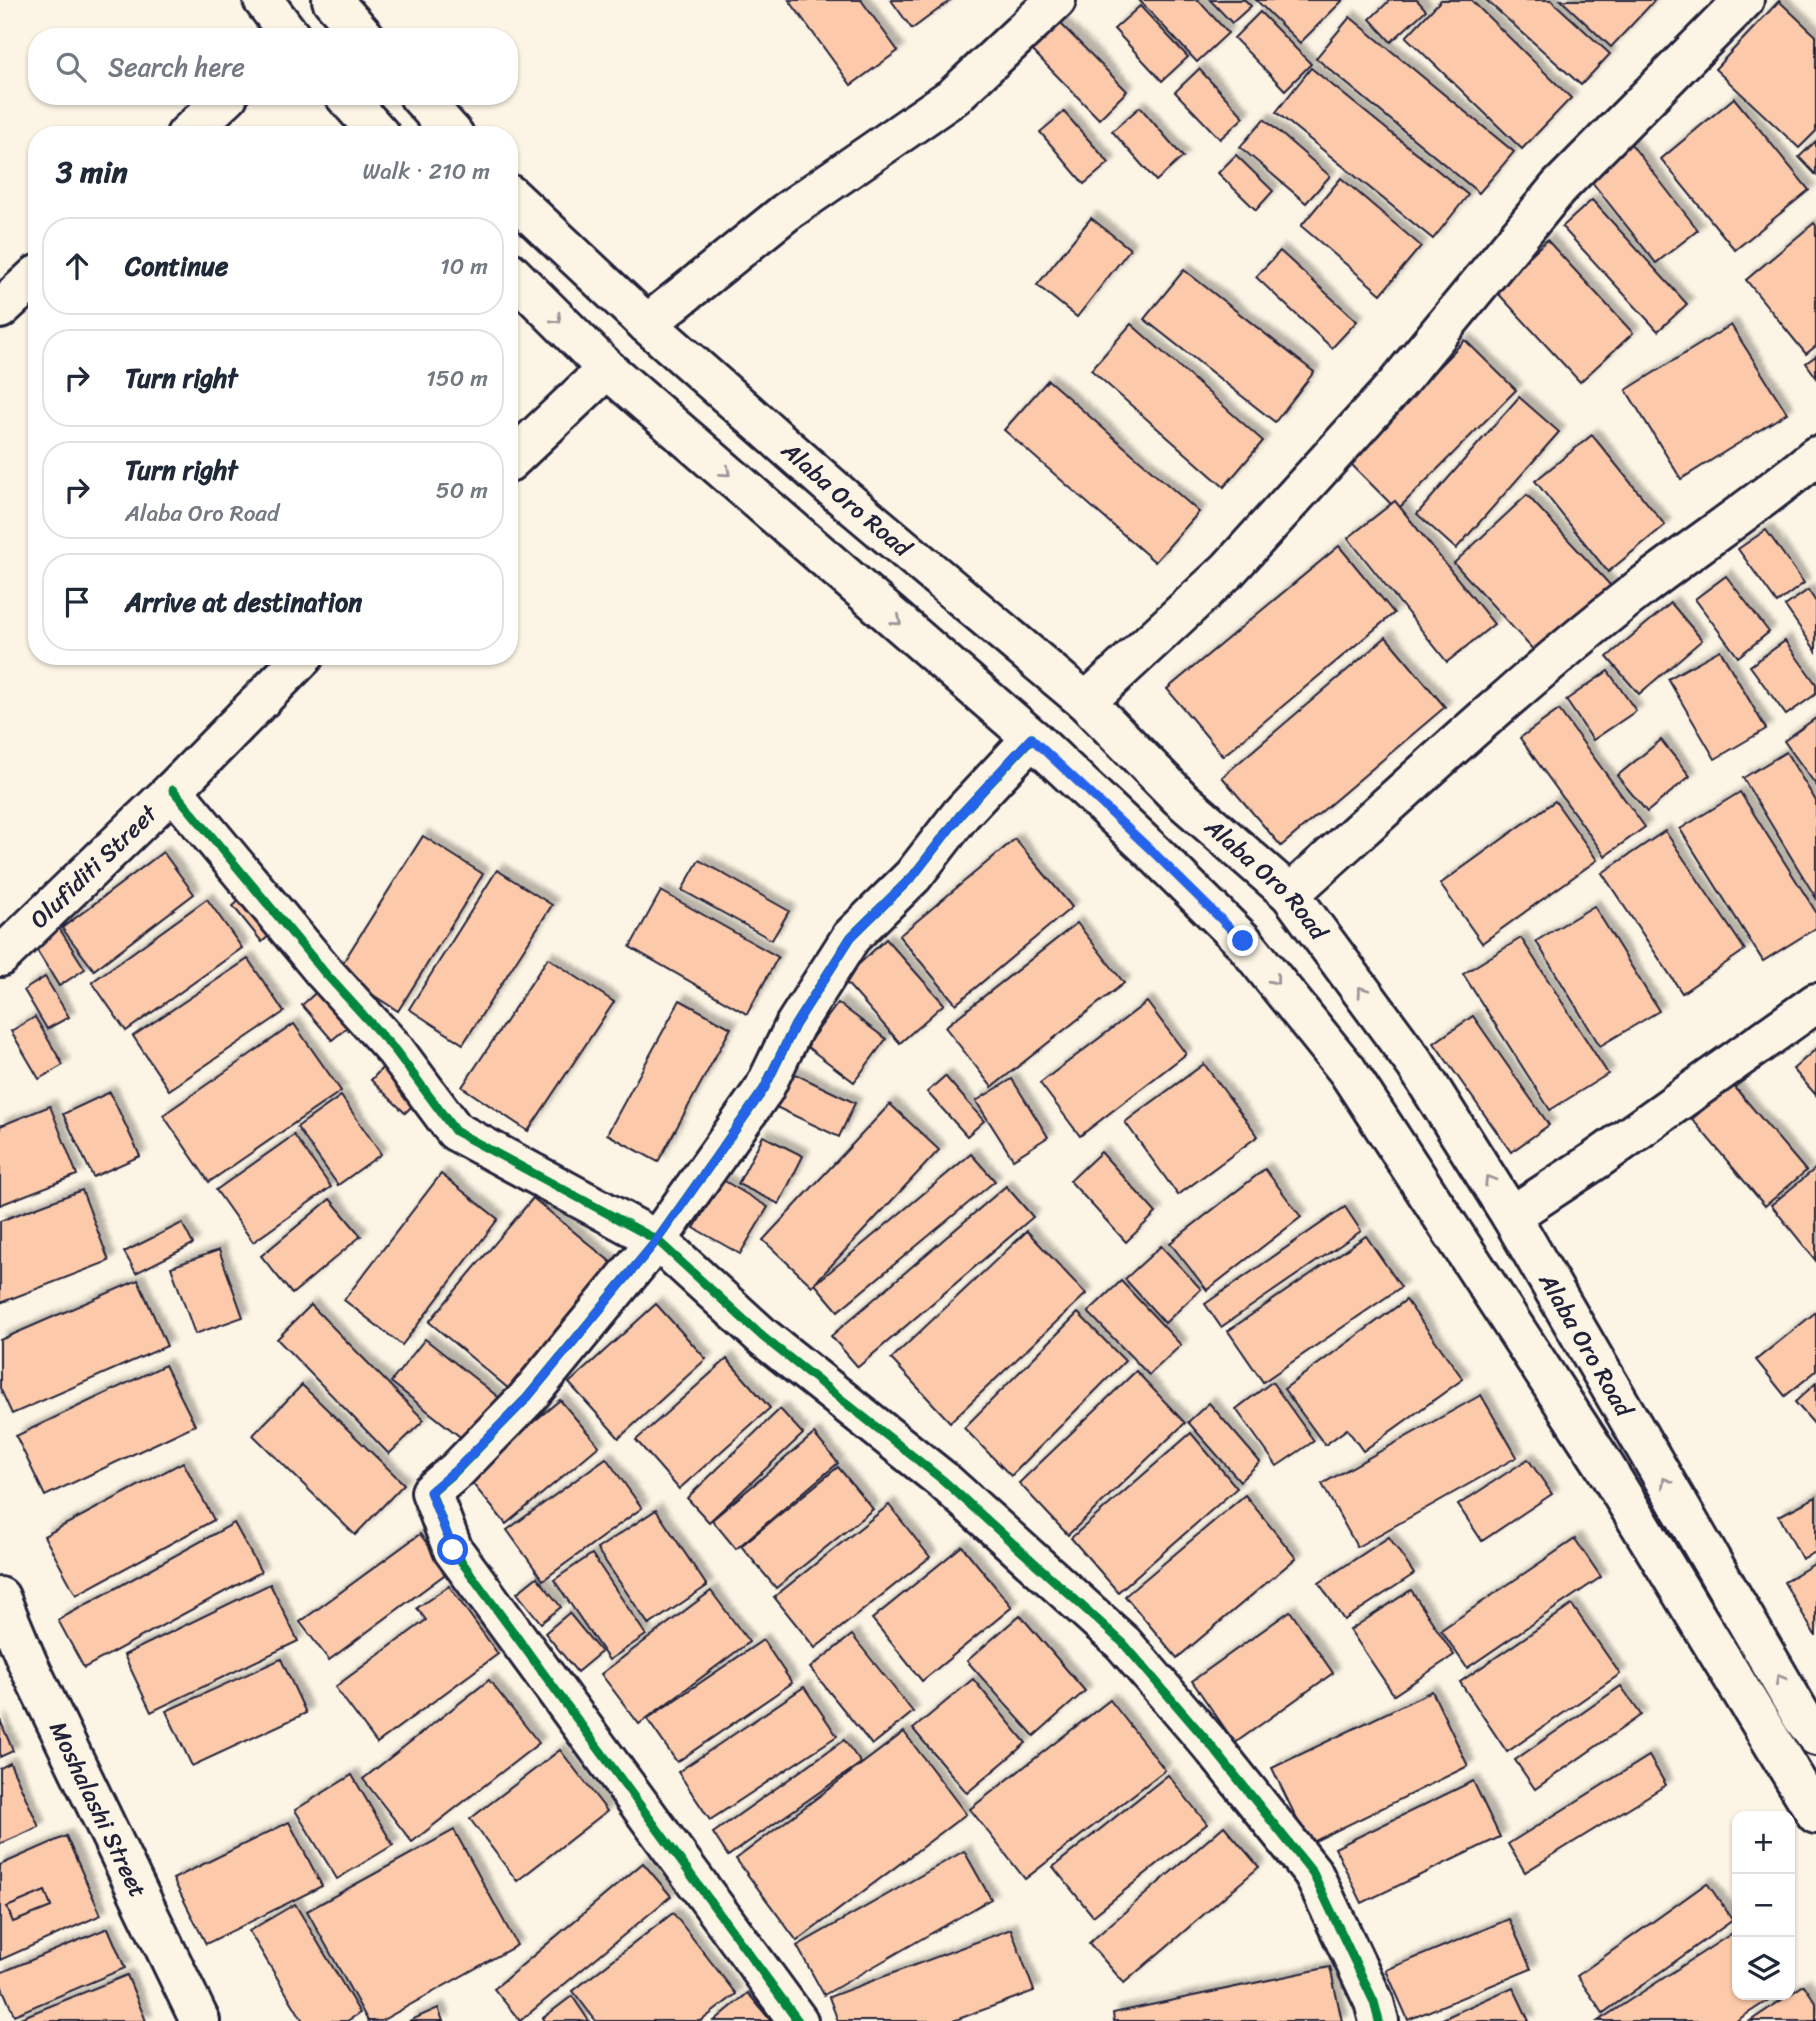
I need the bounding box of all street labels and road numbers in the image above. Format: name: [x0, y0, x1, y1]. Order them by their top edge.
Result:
street label: Alaba Oro Road: [771, 430, 923, 569]
street label: Olufiditi Street: [20, 794, 168, 939]
street label: Alaba Oro Road: [1194, 807, 1340, 951]
street label: Alaba Oro Road: [1527, 1264, 1646, 1427]
street label: Moshalashi Street: [37, 1714, 159, 1905]

